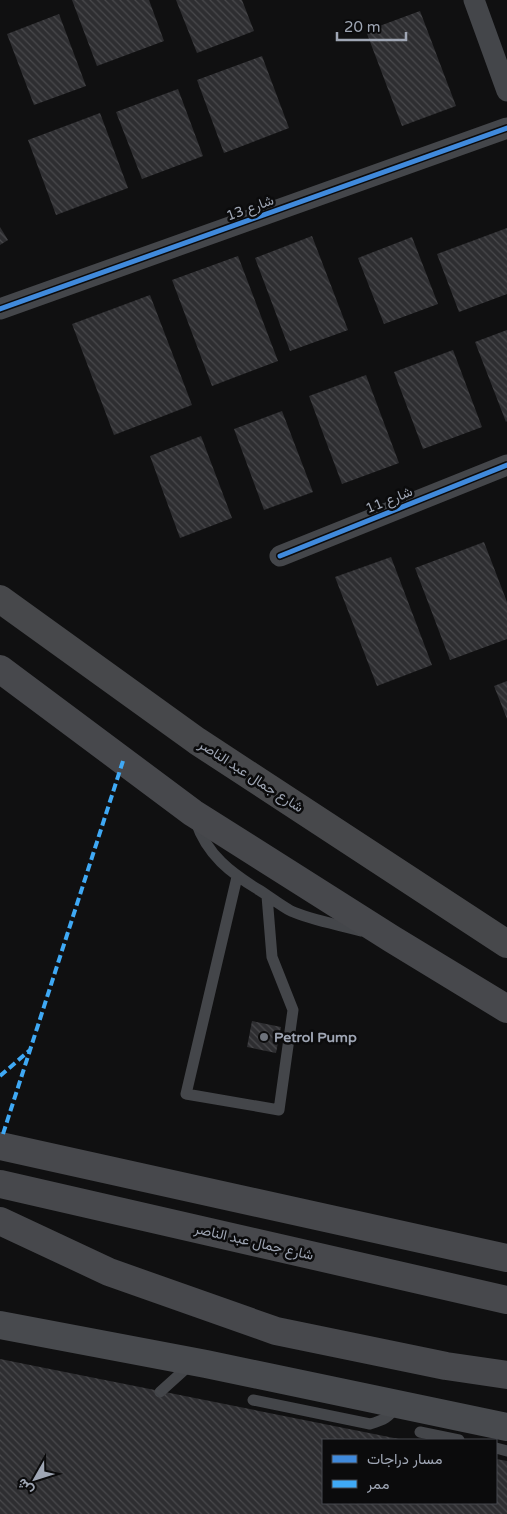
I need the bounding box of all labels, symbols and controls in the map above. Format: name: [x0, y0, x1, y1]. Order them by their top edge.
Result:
scale bar: [337, 10, 406, 42]
text: 20 m: [344, 18, 381, 36]
street label: شارع 13: [224, 192, 277, 226]
street label: شارع 11: [363, 483, 416, 519]
street label: شارع جمال عبد الناصر: [193, 735, 307, 818]
place label: Petrol Pump: [274, 1029, 357, 1046]
marker: Petrol Pump: [258, 1031, 270, 1043]
street label: شارع جمال عبد الناصر: [191, 1220, 315, 1266]
legend: [322, 1439, 497, 1504]
text: مسار دراجات: [367, 1450, 442, 1468]
north arrow: [10, 1454, 60, 1504]
text: ش: [13, 1475, 37, 1499]
text: ممر: [366, 1475, 389, 1493]

